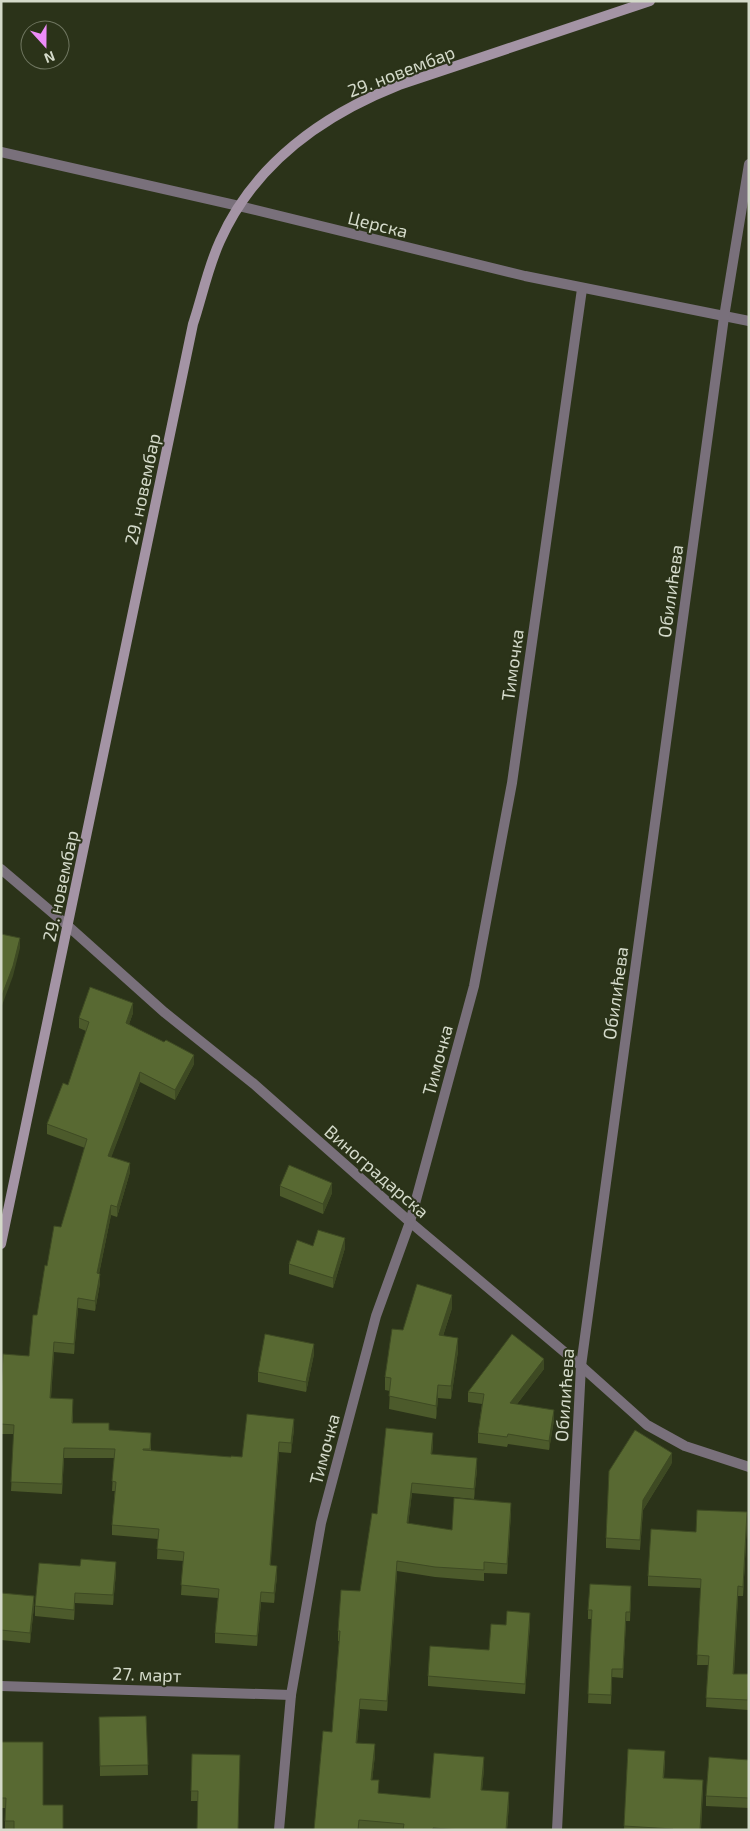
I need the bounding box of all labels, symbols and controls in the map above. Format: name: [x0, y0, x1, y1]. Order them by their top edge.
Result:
north arrow: [20, 20, 70, 70]
street label: 29. новембар: [344, 40, 458, 102]
text: N: [42, 48, 58, 67]
street label: Церска: [346, 206, 410, 242]
street label: 29. новембар: [119, 431, 165, 547]
street label: Обилићева: [653, 543, 687, 639]
street label: Тимочка: [496, 628, 528, 702]
street label: 29. новембар: [37, 828, 83, 944]
street label: Обилићева: [598, 945, 632, 1041]
street label: Тимочка: [417, 1022, 457, 1098]
street label: Виноградарска: [320, 1120, 434, 1222]
street label: Обилићева: [550, 1347, 578, 1443]
street label: Тимочка: [304, 1411, 344, 1487]
street label: 27. март: [112, 1662, 182, 1686]

